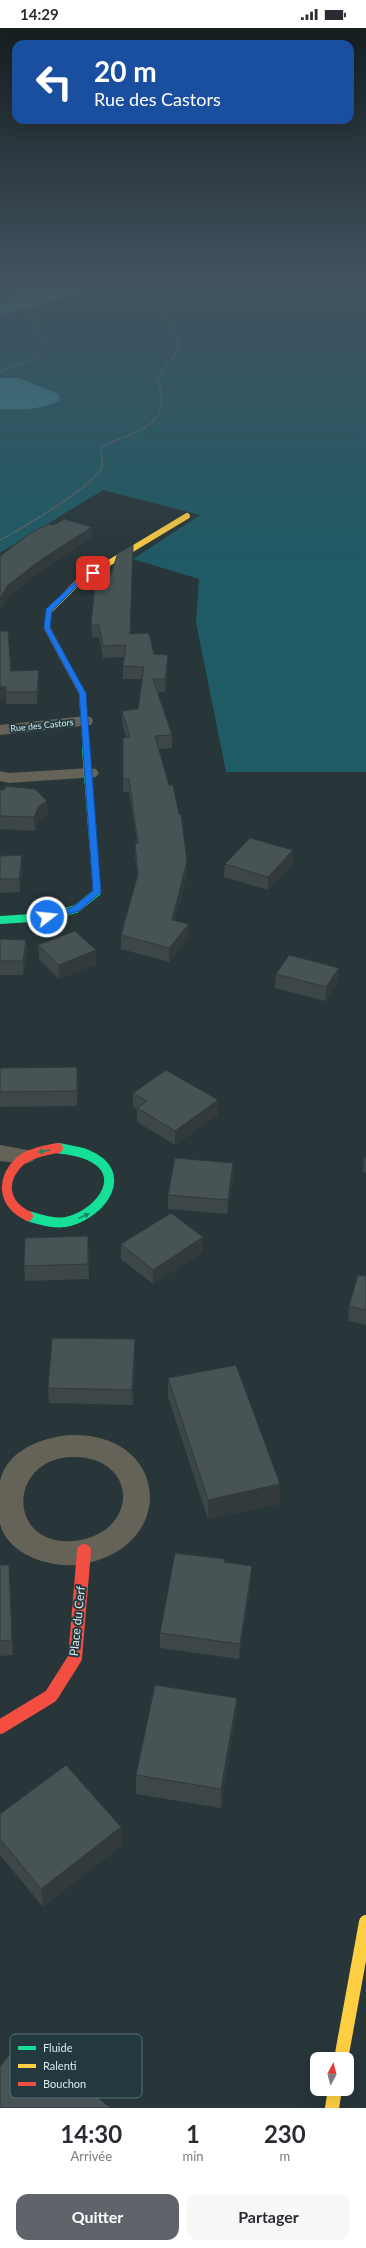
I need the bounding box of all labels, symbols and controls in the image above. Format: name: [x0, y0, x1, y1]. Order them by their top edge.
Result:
text: 14:29: [20, 5, 59, 23]
text: 20 m: [94, 54, 157, 88]
icon: left: [28, 56, 80, 108]
text: Rue des Castors: [94, 88, 221, 110]
pin: [76, 556, 110, 590]
icon: arrive: [82, 562, 104, 584]
street label: Rue des Castors: [10, 716, 74, 734]
position arrow: [26, 896, 68, 938]
one-way arrow: [38, 1148, 50, 1154]
one-way arrow: [78, 1213, 89, 1219]
street label: Place du Cerf: [66, 1584, 88, 1657]
legend: [10, 2034, 142, 2098]
text: Fluide: [43, 2041, 73, 2054]
north arrow: [310, 2052, 354, 2096]
map controls: [310, 2052, 354, 2096]
text: Ralenti: [43, 2059, 77, 2072]
text: Bouchon: [43, 2077, 86, 2090]
text: 14:30: [60, 2119, 122, 2148]
text: 1: [186, 2119, 200, 2148]
text: 230: [264, 2119, 306, 2148]
text: Arrivée: [70, 2148, 112, 2164]
text: min: [183, 2148, 204, 2164]
text: m: [279, 2148, 290, 2164]
button: Quitter: [16, 2194, 179, 2240]
button: Partager: [187, 2194, 350, 2240]

